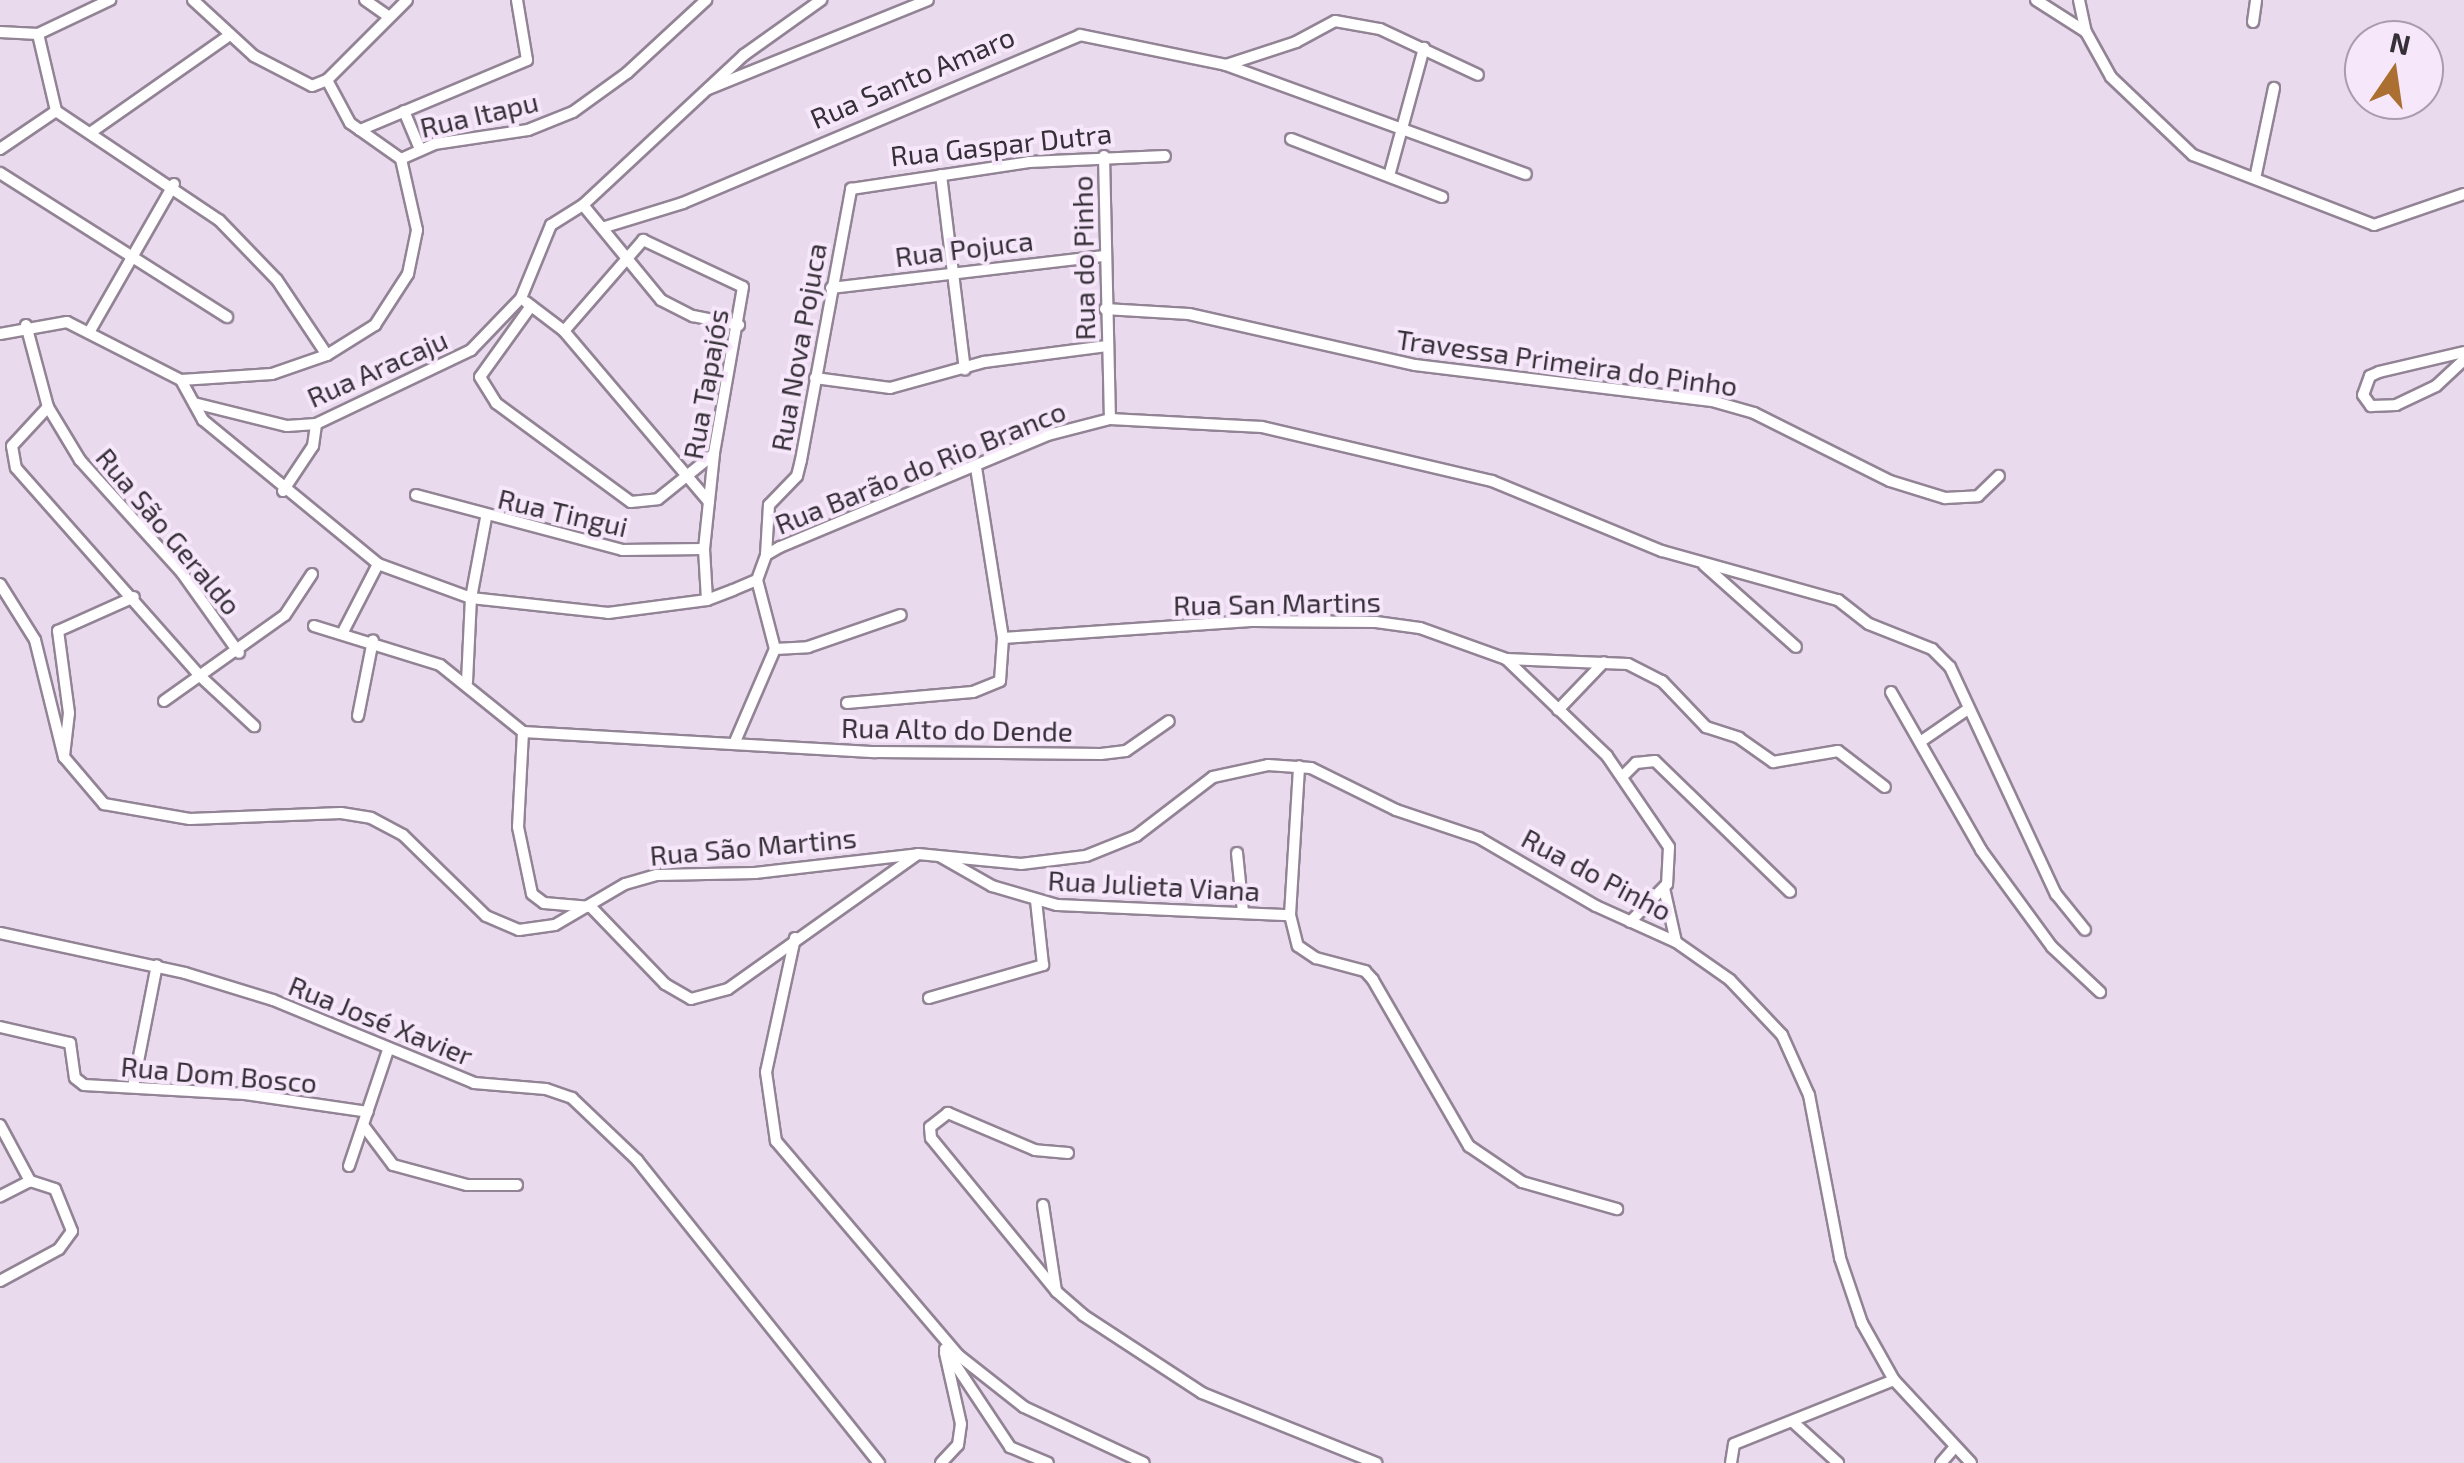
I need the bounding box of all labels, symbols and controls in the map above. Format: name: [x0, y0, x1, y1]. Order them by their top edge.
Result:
street label: Rua Santo Amaro: [805, 19, 1019, 135]
north arrow: [2344, 20, 2444, 120]
text: N: [2387, 24, 2414, 62]
street label: Rua Itapu: [417, 84, 541, 144]
street label: Rua Gaspar Dutra: [888, 116, 1114, 172]
street label: Rua do Pinho: [1065, 175, 1101, 341]
street label: Rua Pojuca: [893, 223, 1035, 273]
street label: Rua Nova Pojuca: [763, 240, 833, 454]
street label: Rua Tapajós: [675, 306, 735, 462]
street label: Travessa Primeira do Pinho: [1394, 321, 1740, 403]
street label: Rua Aracaju: [301, 322, 453, 414]
street label: Rua Barão do Rio Branco: [770, 393, 1070, 541]
street label: Rua São Geraldo: [89, 441, 249, 621]
street label: Rua Tingui: [494, 481, 632, 543]
street label: Rua San Martins: [1173, 584, 1381, 622]
street label: Rua Alto do Dende: [841, 710, 1073, 748]
street label: Rua São Martins: [648, 820, 858, 872]
street label: Rua do Pinho: [1516, 820, 1678, 928]
street label: Rua Julieta Viana: [1046, 863, 1262, 907]
street label: Rua José Xavier: [284, 968, 478, 1072]
street label: Rua Dom Bosco: [119, 1049, 319, 1099]

